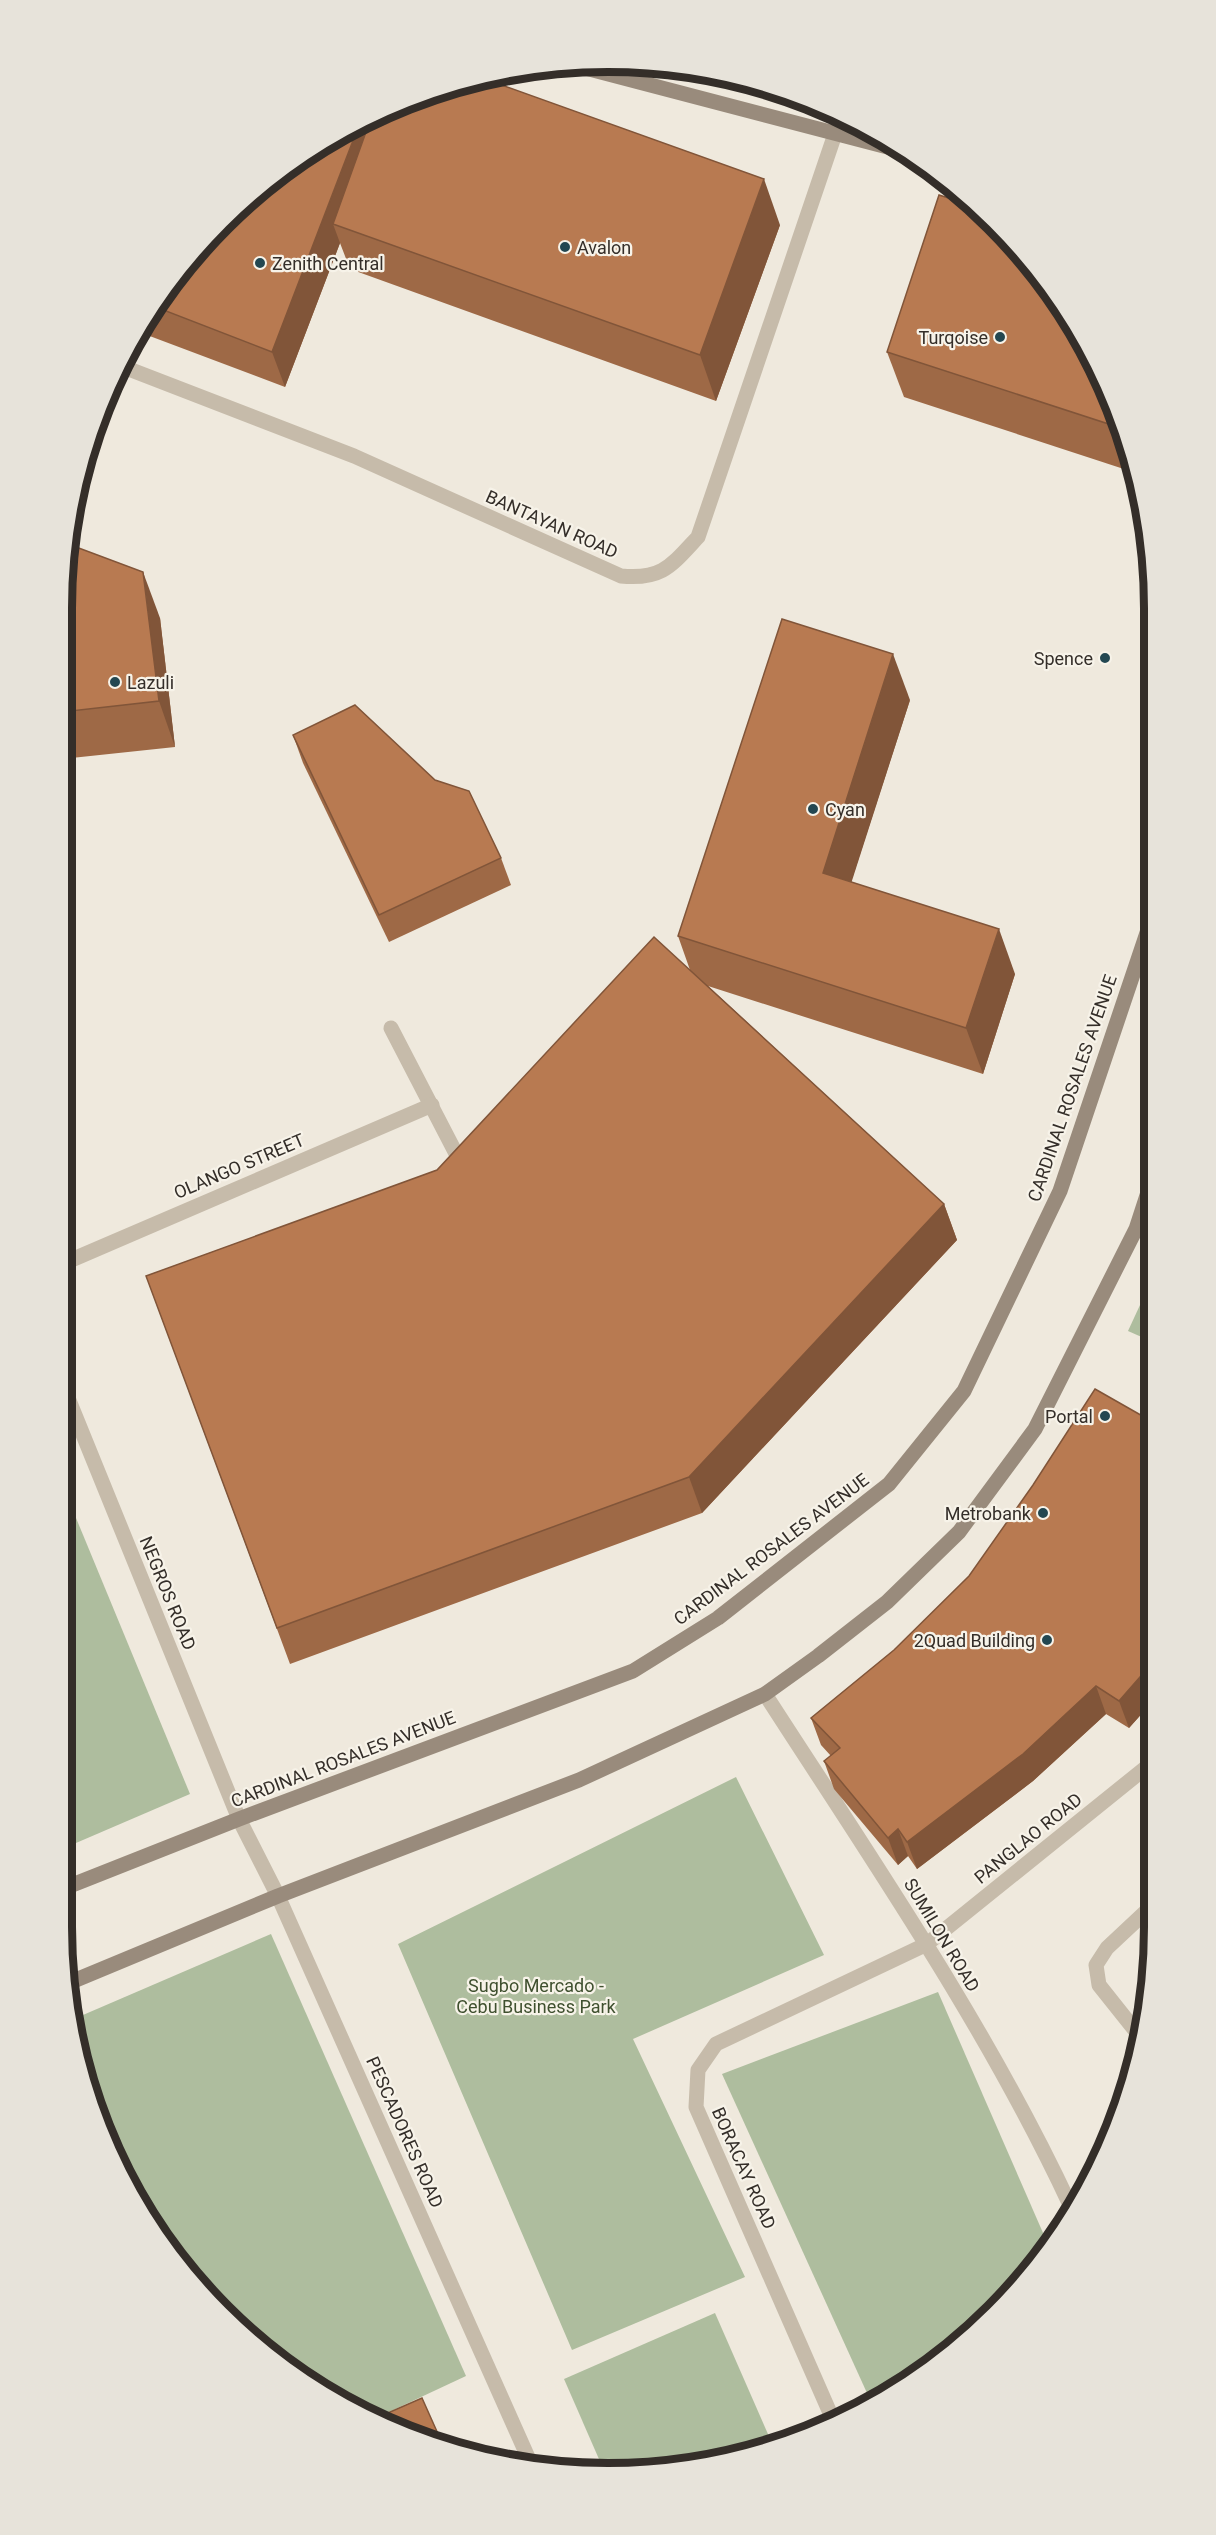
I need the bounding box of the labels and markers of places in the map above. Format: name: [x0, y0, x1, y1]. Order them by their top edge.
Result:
place label: Avalon: [577, 237, 631, 258]
marker: Avalon: [558, 240, 572, 254]
place label: Zenith Central: [272, 253, 384, 274]
marker: Zenith Central: [253, 256, 267, 270]
place label: Turqoise: [919, 327, 988, 348]
marker: Turqoise: [993, 330, 1007, 344]
place label: Spence: [1034, 648, 1093, 669]
marker: Spence: [1098, 651, 1112, 665]
place label: Lazuli: [127, 672, 174, 693]
marker: Lazuli: [108, 675, 122, 689]
place label: Cyan: [825, 799, 865, 820]
marker: Cyan: [806, 802, 820, 816]
place label: Portal: [1045, 1406, 1093, 1427]
marker: Portal: [1098, 1409, 1112, 1423]
place label: Metrobank: [945, 1503, 1032, 1524]
marker: Metrobank: [1036, 1506, 1050, 1520]
place label: 2Quad Building: [914, 1630, 1035, 1651]
marker: 2Quad Building: [1040, 1633, 1054, 1647]

